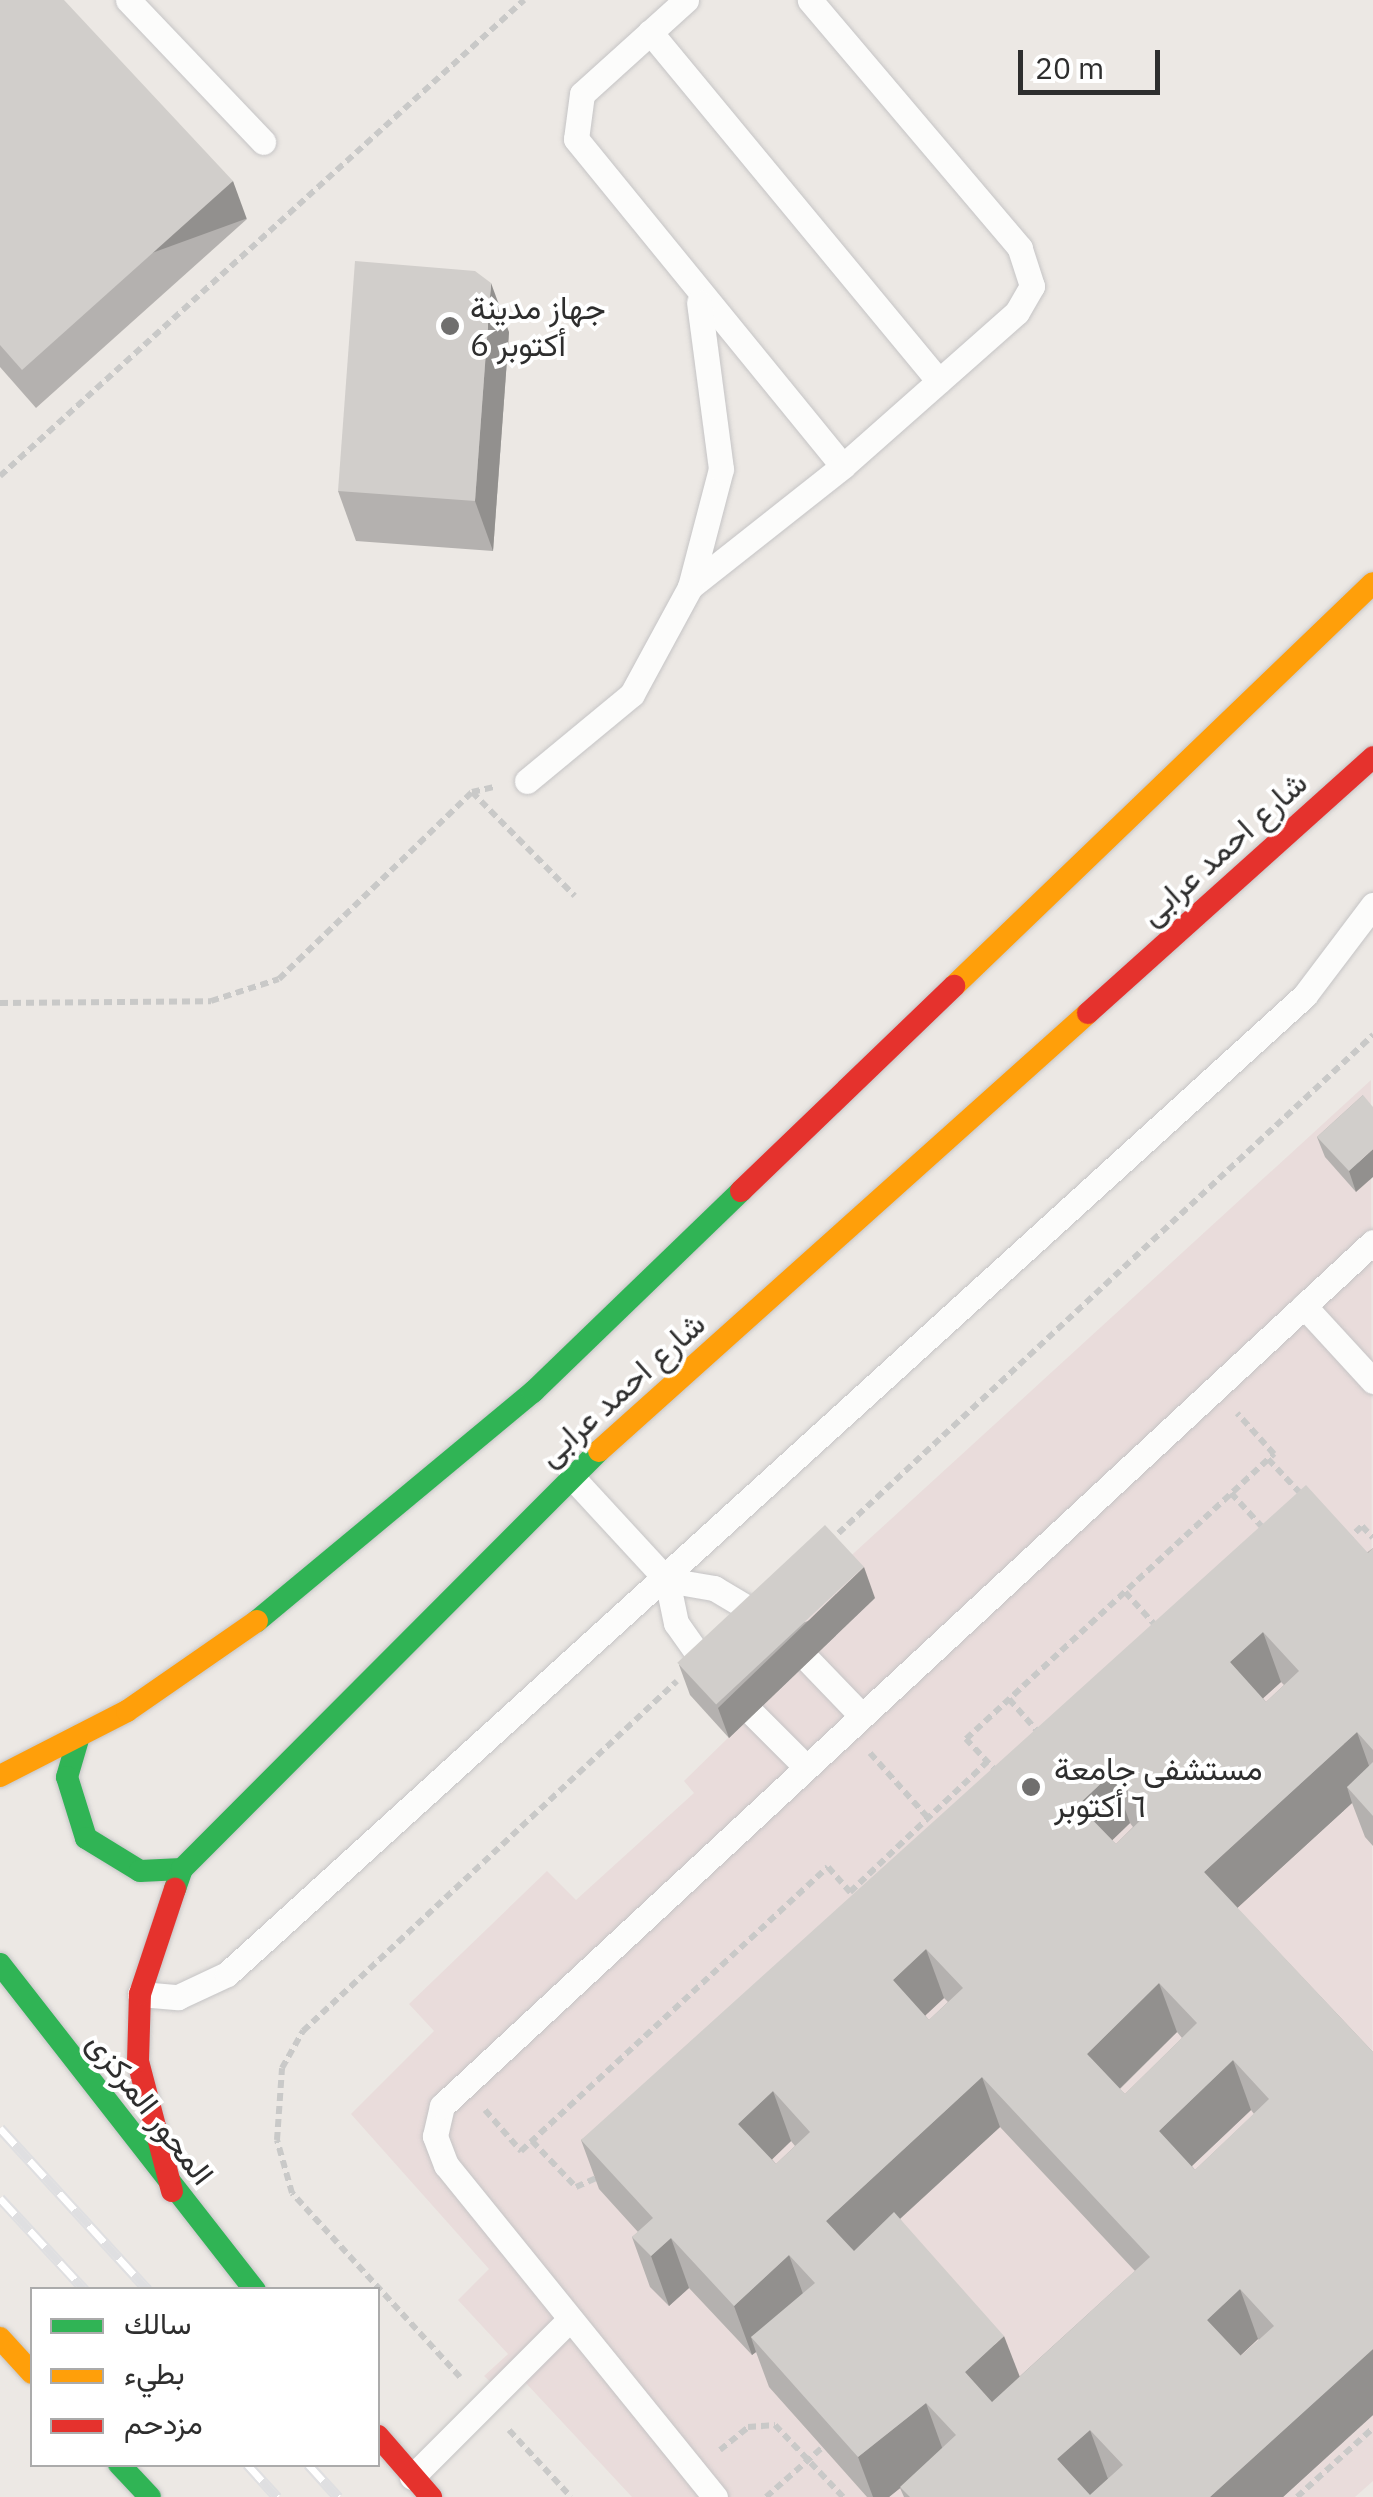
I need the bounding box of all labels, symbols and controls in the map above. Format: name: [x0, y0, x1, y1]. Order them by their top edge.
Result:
scale bar: [1023, 30, 1166, 92]
text: 20 m: [1035, 48, 1104, 87]
place label: جهاز مدينة 6 أكتوبر: [470, 289, 606, 364]
marker: جهاز مدينة 6 أكتوبر: [439, 315, 461, 337]
street label: شارع احمد عرابى: [1132, 763, 1314, 933]
street label: شارع احمد عرابى: [530, 1304, 712, 1474]
place label: مستشفى جامعة ٦ أكتوبر: [1054, 1750, 1263, 1825]
marker: مستشفى جامعة ٦ أكتوبر: [1018, 1774, 1044, 1800]
street label: المحور المركزى: [80, 2024, 222, 2192]
legend: [30, 2287, 380, 2467]
text: سالك: [124, 2303, 191, 2342]
text: بطيء: [124, 2353, 185, 2392]
text: مزدحم: [124, 2403, 203, 2442]

